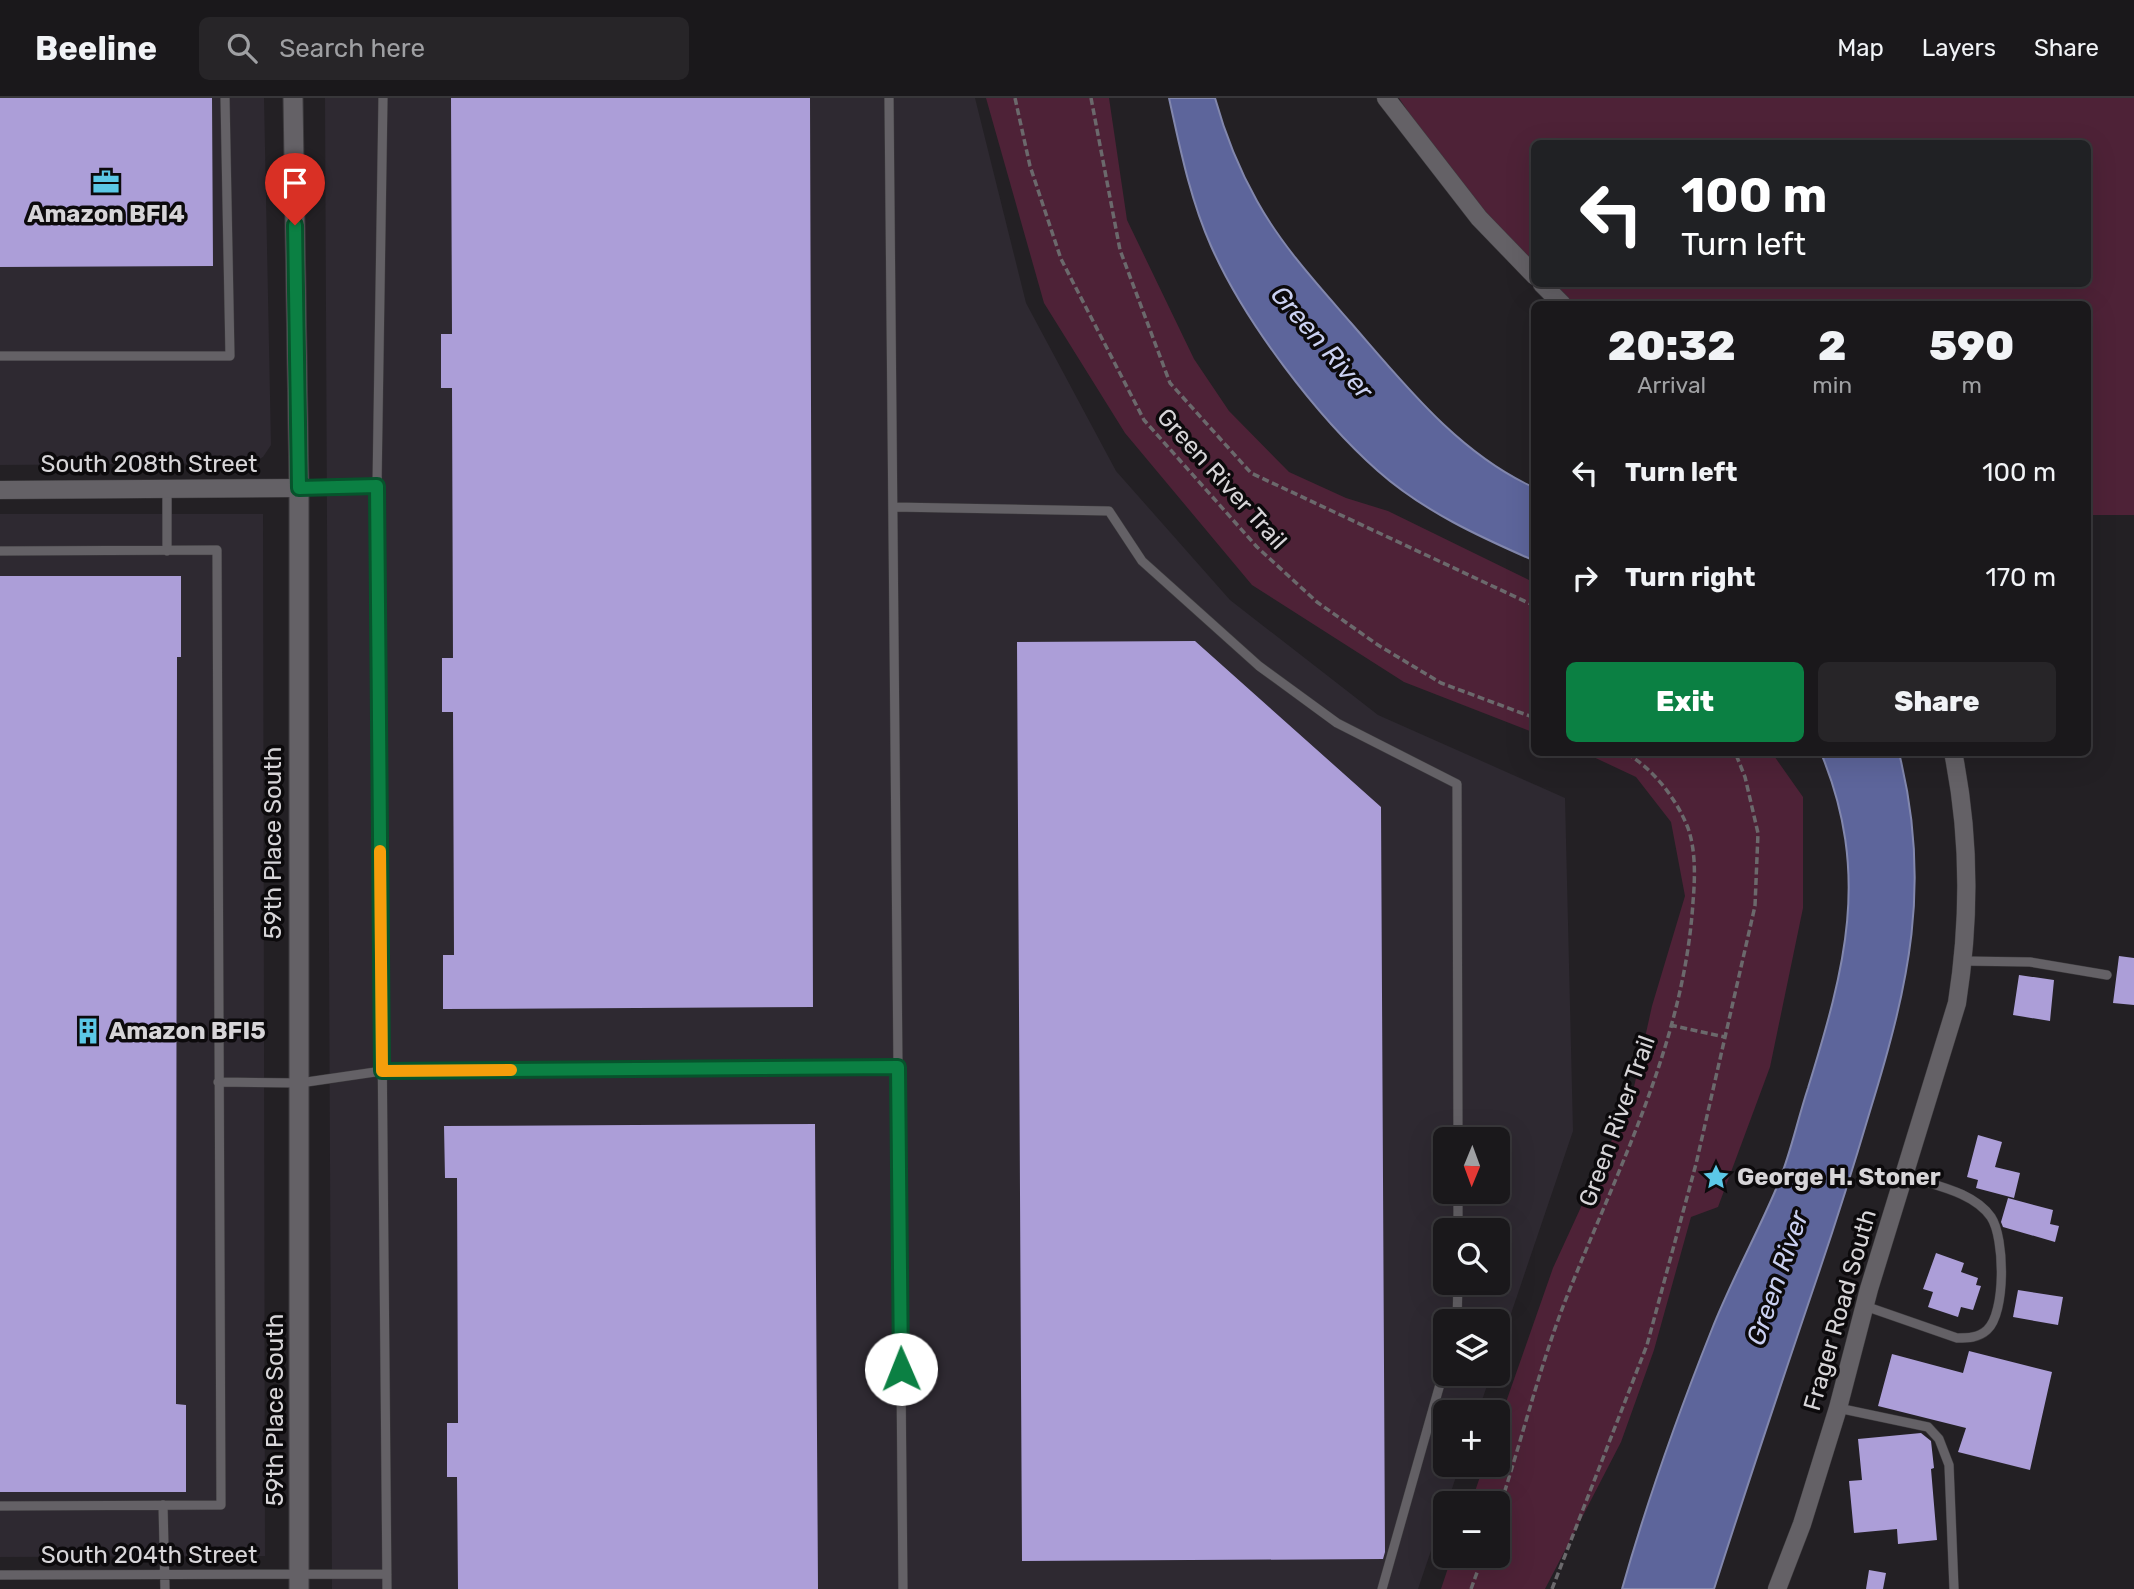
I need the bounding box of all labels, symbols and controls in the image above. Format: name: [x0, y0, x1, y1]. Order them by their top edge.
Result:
search box: [199, 17, 689, 80]
text: Beeline: [35, 29, 157, 68]
icon: search: [223, 29, 261, 67]
text: Search here: [279, 33, 425, 64]
text: Map: [1837, 34, 1884, 62]
text: Layers: [1922, 34, 1996, 62]
text: Share: [2034, 34, 2099, 62]
pin: [265, 153, 325, 225]
icon: arrive: [276, 164, 314, 202]
text: 100 m: [1681, 166, 1827, 224]
office icon: Amazon BFI4: [91, 167, 121, 197]
icon: left: [1566, 168, 1657, 259]
place label: Amazon BFI4: [27, 200, 185, 228]
text: Turn left: [1681, 225, 1806, 263]
water label: Green River: [1264, 279, 1380, 406]
text: 20:32: [1608, 321, 1736, 371]
text: 2: [1818, 321, 1847, 371]
text: 590: [1929, 321, 2014, 371]
text: Arrival: [1637, 371, 1706, 399]
text: min: [1812, 371, 1852, 399]
text: m: [1961, 371, 1982, 399]
street label: Green River Trail: [1151, 403, 1293, 555]
street label: South 208th Street: [41, 450, 257, 478]
icon: left: [1566, 454, 1604, 492]
text: Turn left: [1625, 457, 1737, 488]
text: 100 m: [1982, 457, 2056, 488]
icon: right: [1566, 559, 1604, 597]
text: Turn right: [1625, 562, 1755, 593]
text: 170 m: [1986, 562, 2056, 593]
button: Exit: [1566, 662, 1804, 742]
button: Share: [1818, 662, 2056, 742]
street label: 59th Place South: [259, 747, 287, 939]
building icon: Amazon BFI5: [73, 1016, 103, 1046]
place label: Amazon BFI5: [109, 1017, 266, 1045]
street label: Green River Trail: [1573, 1032, 1661, 1210]
north arrow: [1433, 1127, 1510, 1204]
map controls: [1433, 1127, 1510, 1568]
place icon: George H. Stoner: [1701, 1162, 1731, 1192]
place label: George H. Stoner: [1737, 1163, 1941, 1191]
water label: Green River: [1740, 1206, 1815, 1350]
street label: Frager Road South: [1798, 1206, 1882, 1414]
button: search: [1433, 1218, 1510, 1295]
button: layers: [1433, 1309, 1510, 1386]
street label: 59th Place South: [261, 1314, 289, 1506]
position arrow: [864, 1332, 938, 1406]
button: +: [1433, 1400, 1510, 1477]
button: −: [1433, 1491, 1510, 1568]
street label: South 204th Street: [41, 1541, 257, 1569]

